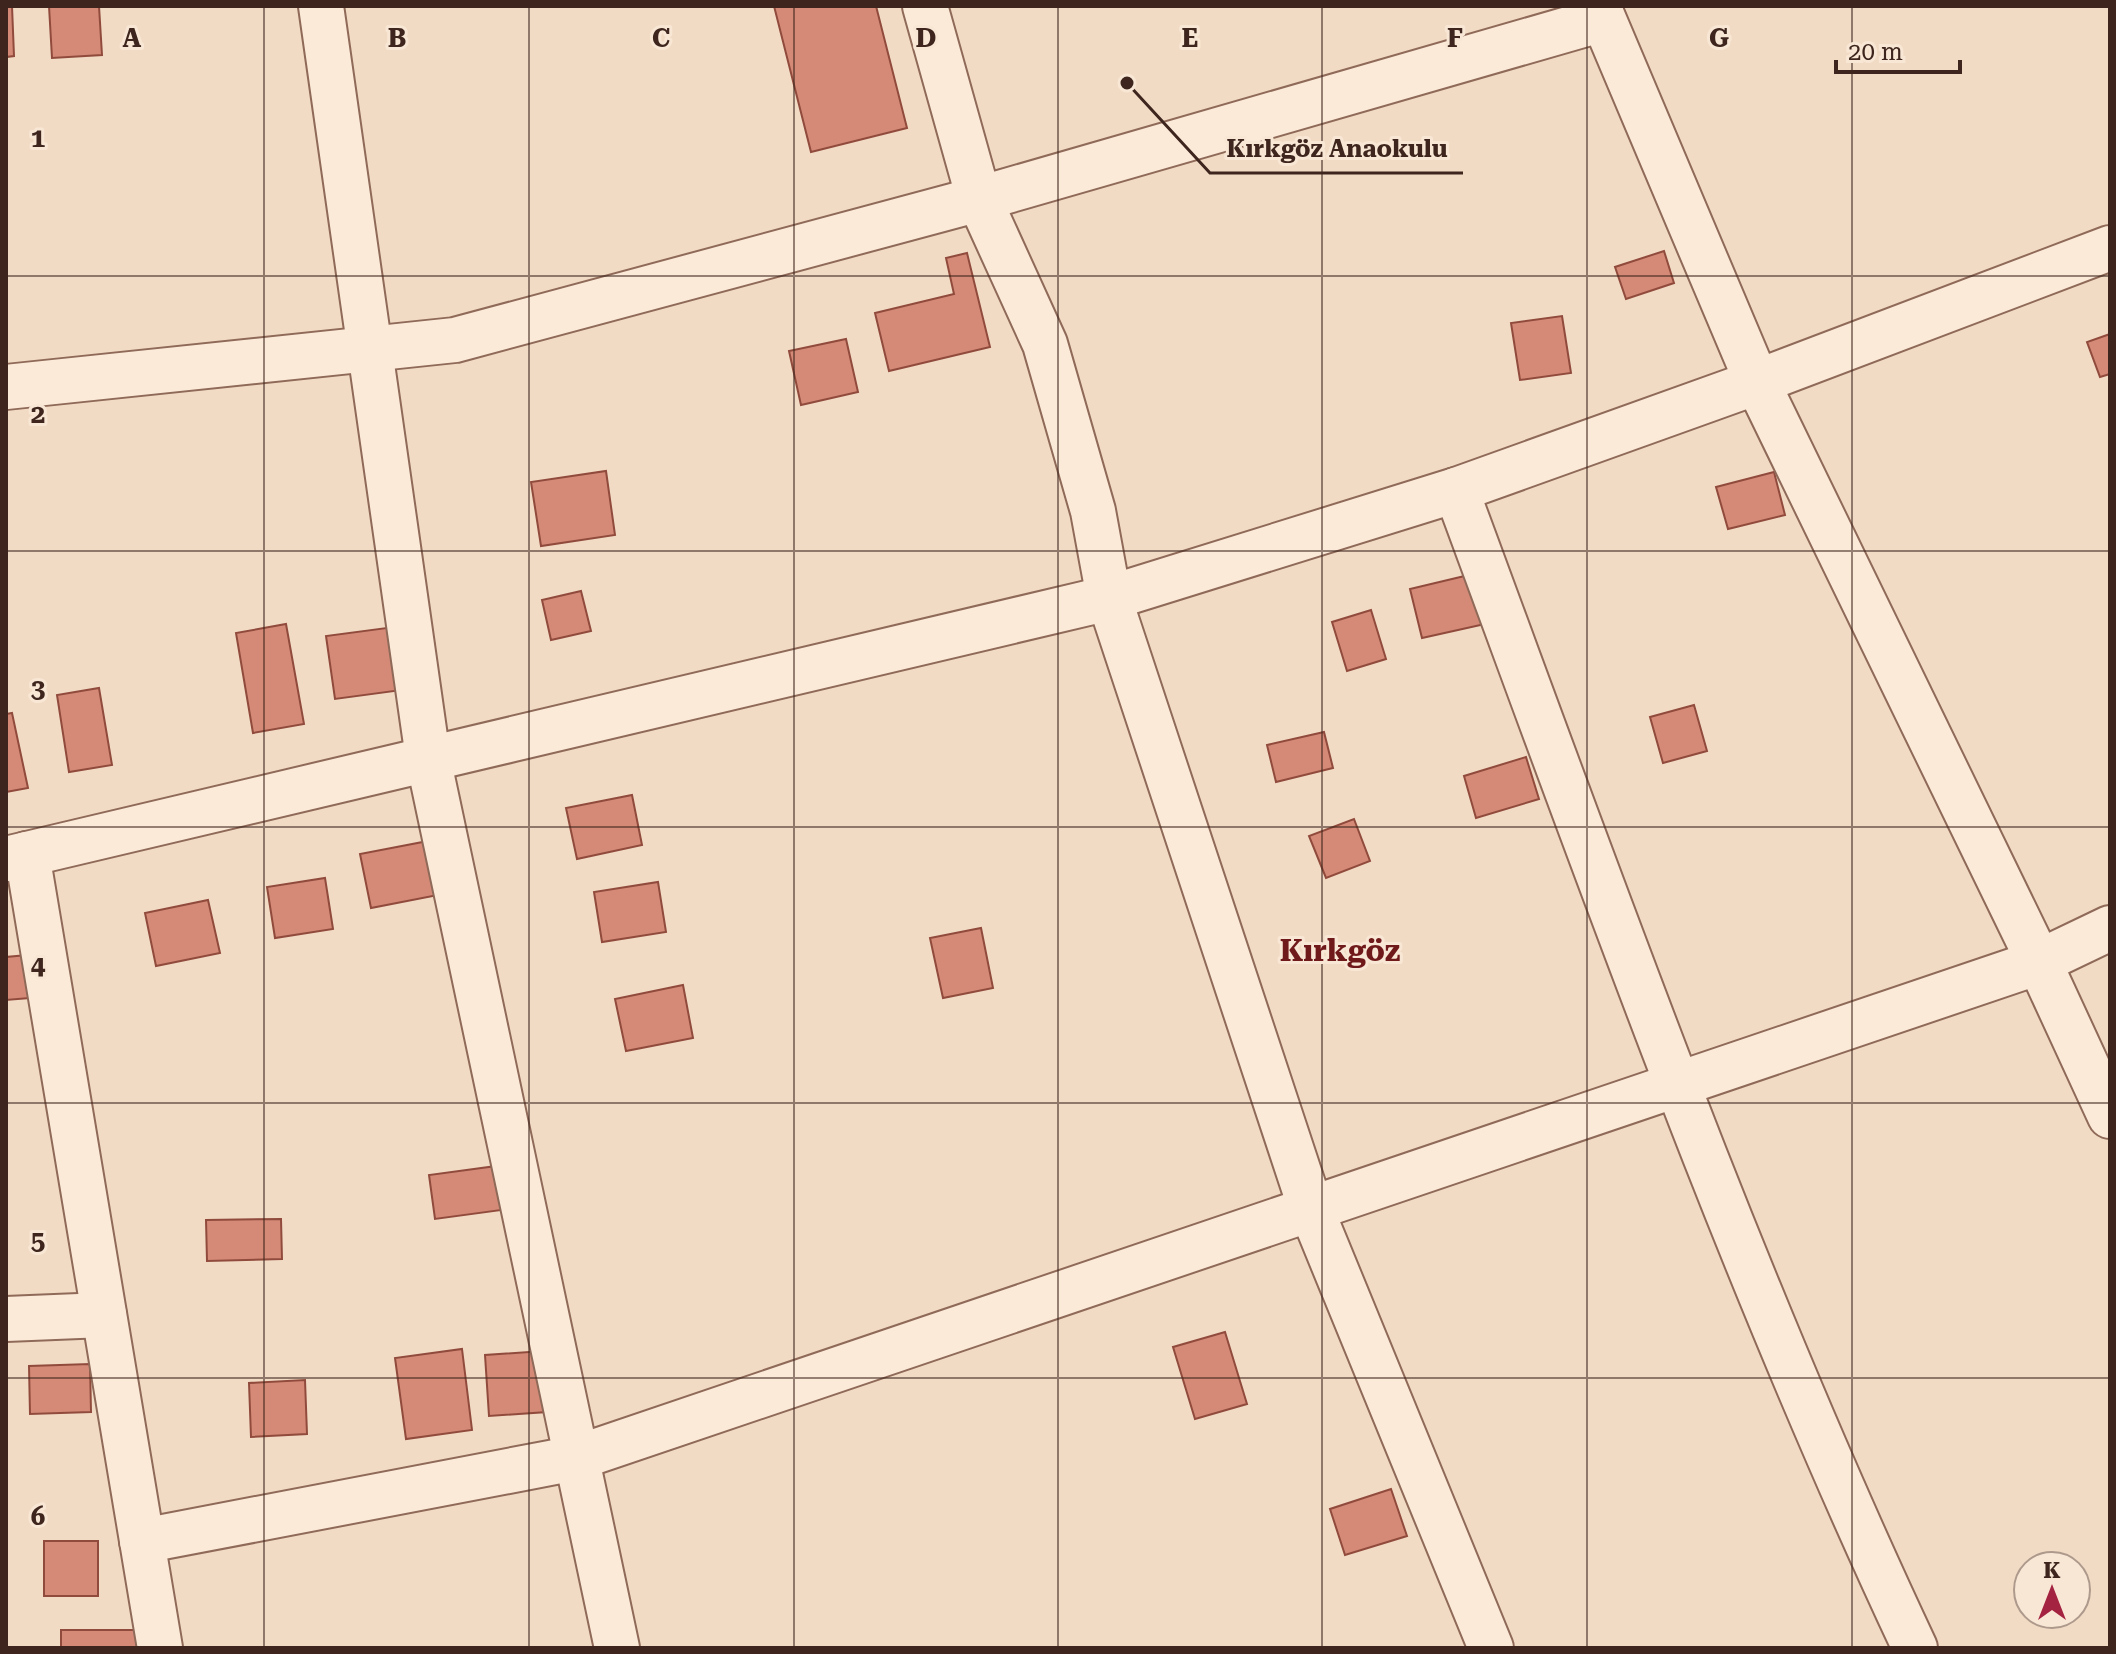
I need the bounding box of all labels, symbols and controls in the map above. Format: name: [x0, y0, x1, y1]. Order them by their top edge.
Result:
text: A: [123, 23, 142, 53]
text: B: [388, 23, 406, 53]
text: C: [652, 23, 670, 53]
text: D: [916, 23, 936, 53]
text: E: [1182, 23, 1198, 53]
text: F: [1447, 23, 1463, 53]
text: G: [1709, 23, 1729, 53]
scale bar: [1836, 24, 1960, 74]
text: 20 m: [1848, 38, 1903, 66]
text: 1: [31, 123, 45, 153]
callout: Kırkgöz Anaokulu: [1210, 125, 1463, 173]
text: Kırkgöz Anaokulu: [1227, 135, 1448, 163]
text: 2: [31, 399, 45, 429]
text: 3: [31, 674, 45, 704]
district label: Kırkgöz: [1280, 933, 1400, 968]
text: 4: [31, 950, 46, 980]
text: 5: [31, 1226, 45, 1256]
text: 6: [31, 1501, 45, 1531]
north arrow: [2012, 1550, 2092, 1630]
text: K: [2043, 1558, 2061, 1583]

